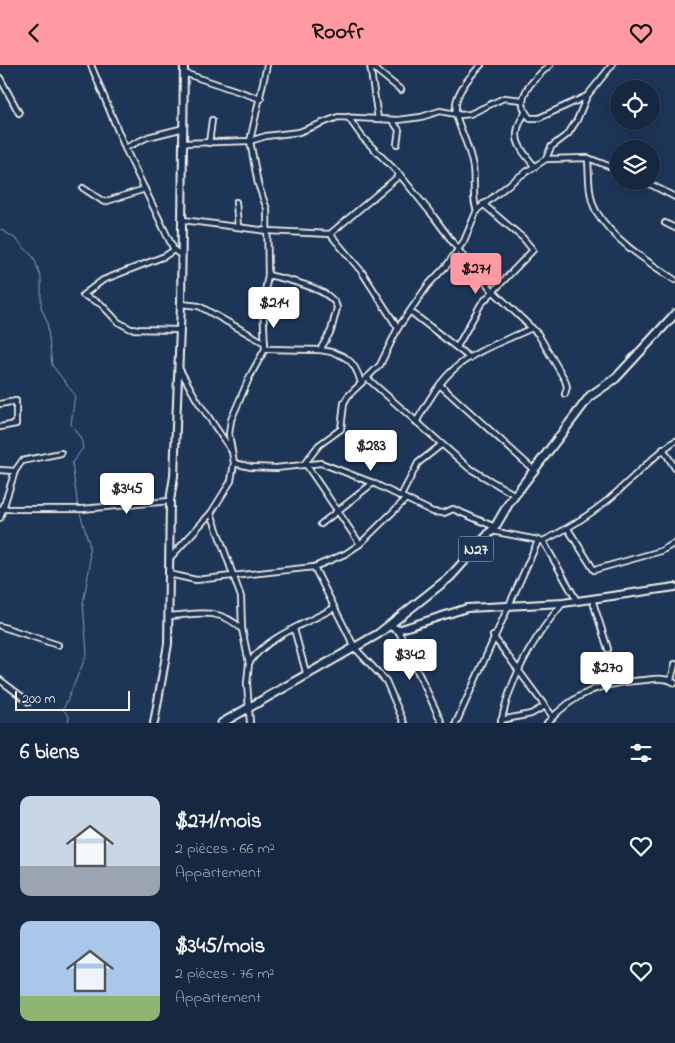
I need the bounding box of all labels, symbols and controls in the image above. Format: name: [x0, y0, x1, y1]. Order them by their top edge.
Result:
text: Roofr: [312, 17, 363, 49]
icon: back: [20, 19, 48, 47]
icon: heart: [627, 19, 655, 47]
map controls: [610, 80, 660, 190]
button: locate: [610, 80, 660, 130]
button: layers: [610, 140, 660, 190]
pin: $271: [446, 253, 506, 295]
text: $271: [461, 257, 491, 281]
pin: $214: [244, 287, 304, 329]
text: $214: [259, 291, 289, 315]
pin: $283: [341, 429, 401, 472]
text: $283: [356, 434, 386, 458]
pin: $345: [97, 473, 157, 515]
text: $345: [111, 477, 143, 501]
road number: N27: [458, 537, 494, 561]
pin: $342: [380, 639, 440, 681]
text: $342: [395, 643, 425, 667]
pin: $270: [577, 651, 637, 694]
text: $270: [591, 656, 623, 680]
scale bar: [15, 688, 130, 711]
text: 200 m: [22, 689, 55, 710]
text: 6 biens: [20, 738, 80, 768]
icon: filters: [627, 739, 655, 767]
text: $271/mois: [175, 807, 262, 837]
icon: home: [60, 816, 120, 876]
icon: heart: [627, 832, 655, 860]
text: 2 pièces · 66 m²: [175, 837, 275, 861]
text: Appartement: [175, 861, 261, 885]
text: $345/mois: [175, 932, 265, 962]
icon: home: [60, 941, 120, 1001]
icon: heart: [627, 957, 655, 985]
text: 2 pièces · 76 m²: [175, 962, 274, 986]
text: Appartement: [175, 986, 261, 1010]

